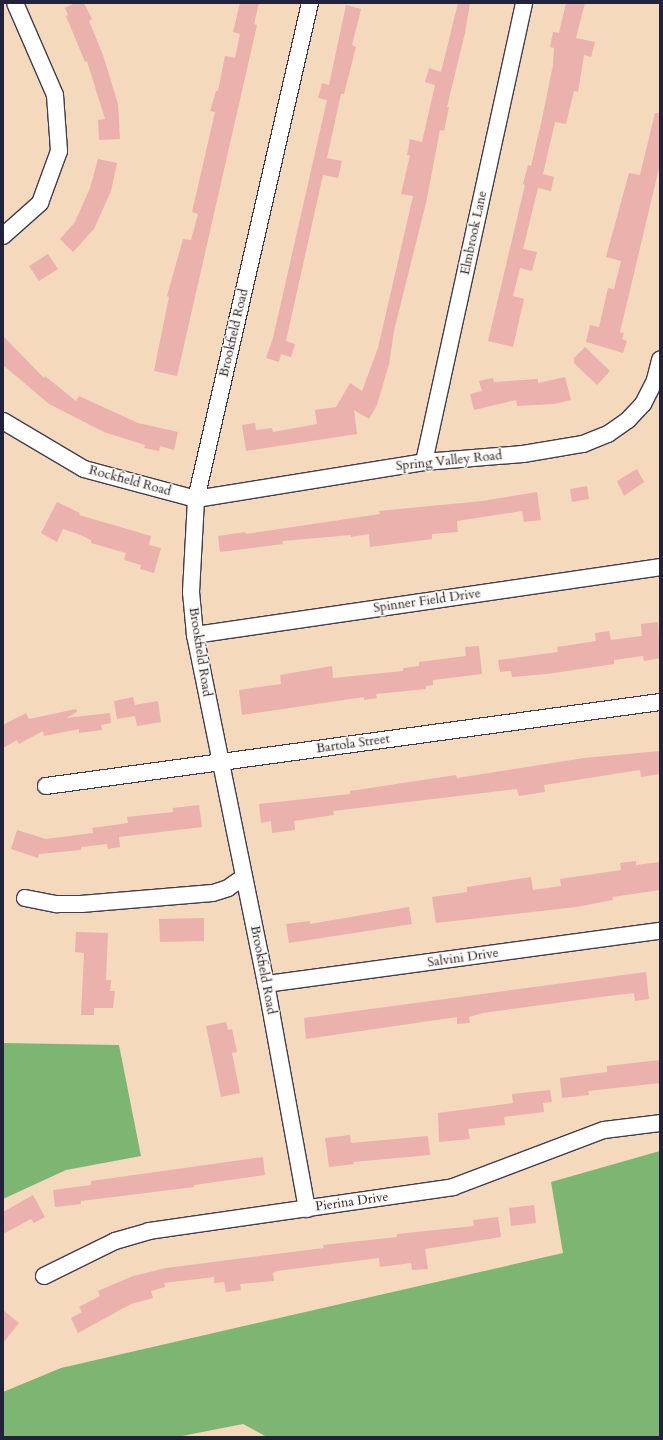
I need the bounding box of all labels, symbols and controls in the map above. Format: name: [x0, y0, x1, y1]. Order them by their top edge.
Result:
street label: Elmbrook Lane: [458, 190, 490, 276]
street label: Brookfield Road: [216, 287, 252, 379]
street label: Spring Valley Road: [395, 448, 503, 474]
street label: Rockfield Road: [87, 463, 173, 499]
street label: Spinner Field Drive: [372, 586, 482, 616]
street label: Brookfield Road: [185, 606, 215, 698]
street label: Bartola Street: [315, 731, 391, 757]
street label: Brookfield Road: [247, 924, 279, 1016]
street label: Salvini Drive: [426, 945, 500, 971]
street label: Pierina Drive: [314, 1189, 390, 1215]

